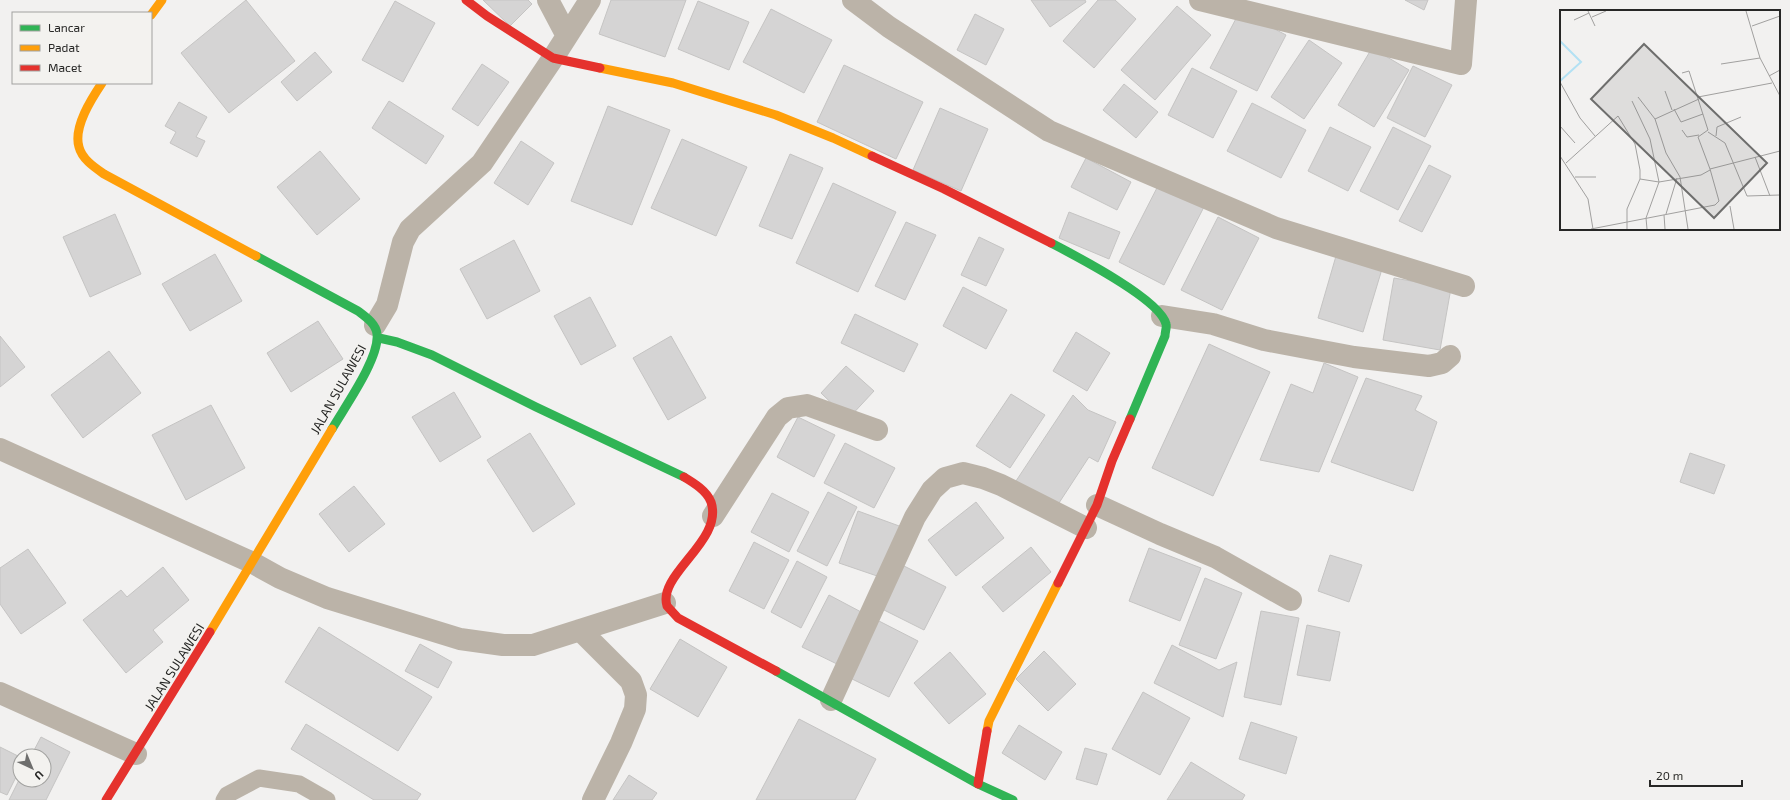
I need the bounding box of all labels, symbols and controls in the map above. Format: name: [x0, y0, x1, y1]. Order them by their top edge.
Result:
inset map: [1560, 10, 1780, 230]
legend: [12, 12, 152, 84]
text: Lancar: [48, 20, 85, 34]
text: Padat: [48, 40, 80, 54]
text: Macet: [48, 60, 82, 74]
street label: JALAN SULAWESI: [307, 341, 369, 437]
street label: JALAN SULAWESI: [141, 620, 207, 714]
north arrow: [12, 748, 52, 788]
scale bar: [1650, 762, 1742, 788]
text: U: [32, 768, 47, 783]
text: 20 m: [1656, 768, 1683, 782]

